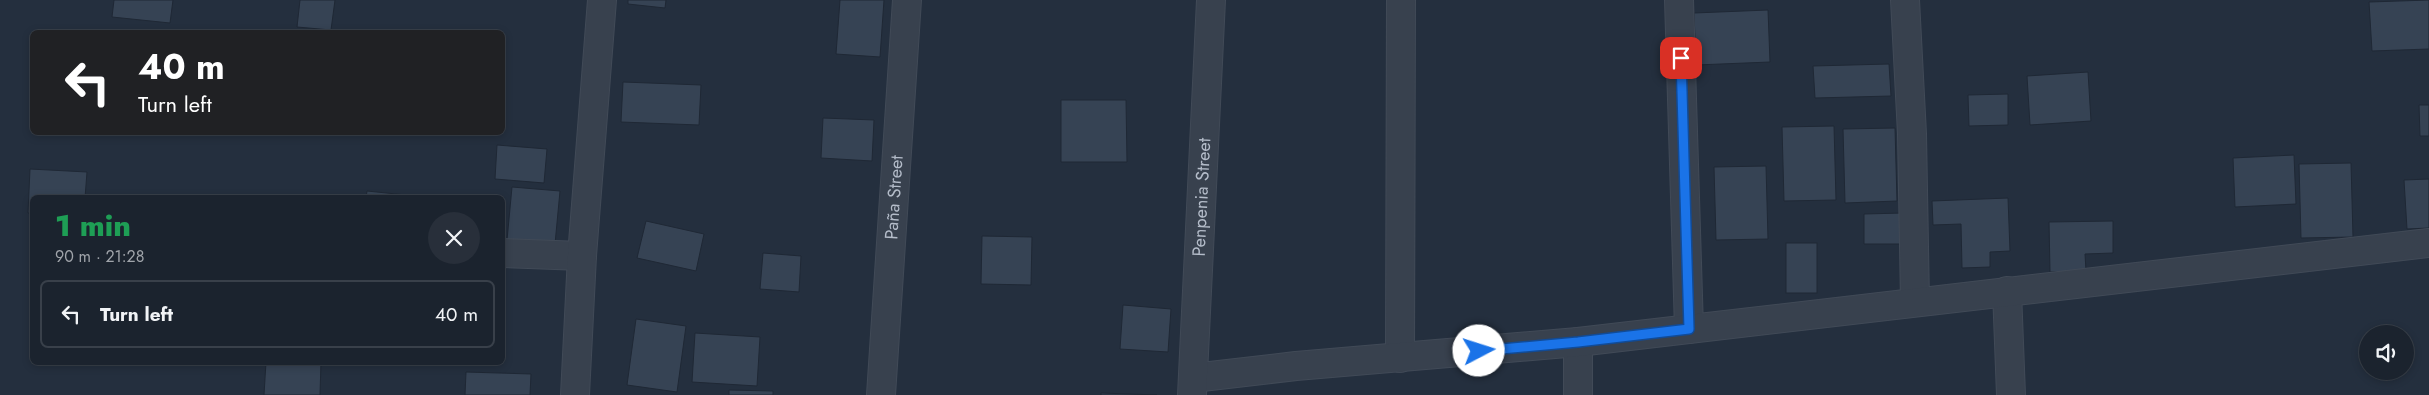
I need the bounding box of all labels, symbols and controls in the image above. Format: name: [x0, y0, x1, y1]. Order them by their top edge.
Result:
pin: [1660, 37, 1702, 79]
text: 40 m: [138, 42, 225, 92]
icon: arrive: [1667, 44, 1695, 72]
icon: left: [55, 50, 120, 115]
text: Turn left: [138, 88, 212, 120]
street label: Penpenia Street: [1186, 137, 1217, 257]
street label: Paña Street: [878, 154, 910, 240]
text: 1 min: [55, 204, 131, 247]
button: close: [428, 212, 480, 264]
text: 90 m · 21:28: [55, 245, 144, 268]
icon: left: [57, 300, 85, 328]
text: Turn left: [100, 301, 173, 328]
text: 40 m: [435, 301, 478, 328]
position arrow: [1452, 324, 1504, 376]
map controls: [2359, 325, 2414, 380]
button: sound: [2359, 325, 2414, 380]

